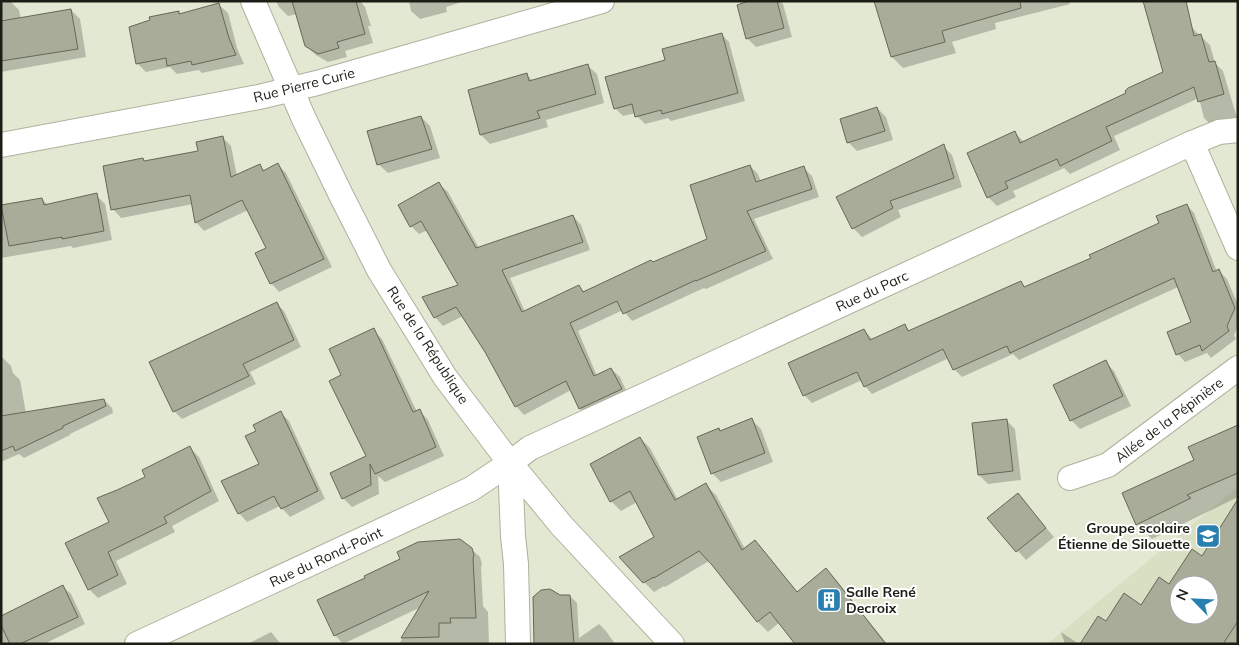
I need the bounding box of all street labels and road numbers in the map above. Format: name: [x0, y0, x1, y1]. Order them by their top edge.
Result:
street label: Rue Pierre Curie: [251, 64, 357, 106]
street label: Rue du Parc: [833, 266, 911, 316]
street label: Rue de la République: [383, 283, 473, 407]
street label: Allée de la Pépinière: [1111, 373, 1227, 467]
street label: Rue du Rond-Point: [267, 523, 385, 591]

